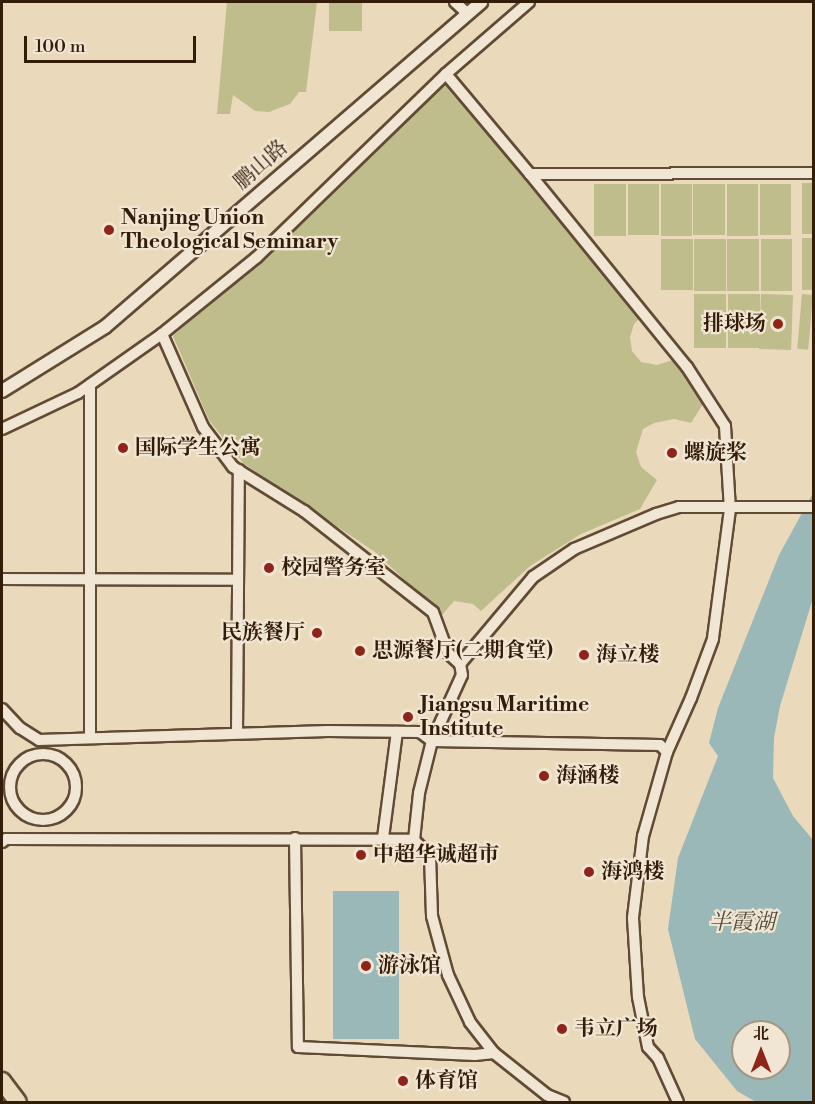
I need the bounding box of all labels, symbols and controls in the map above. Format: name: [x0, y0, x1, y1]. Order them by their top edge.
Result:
scale bar: [27, 24, 200, 62]
text: 100 m: [35, 35, 86, 58]
street label: 鹏山路: [229, 135, 293, 195]
place label: Nanjing Union Theological Seminary: [121, 205, 338, 255]
marker: Nanjing Union Theological Seminary: [102, 223, 116, 237]
place label: 排球场: [703, 311, 766, 337]
marker: 排球场: [771, 317, 785, 331]
place label: 国际学生公寓: [135, 435, 261, 461]
place label: 螺旋桨: [684, 440, 747, 466]
marker: 国际学生公寓: [116, 441, 130, 455]
marker: 螺旋桨: [665, 446, 679, 460]
place label: 校园警务室: [281, 555, 386, 581]
marker: 校园警务室: [262, 561, 276, 575]
place label: 民族餐厅: [221, 620, 305, 646]
marker: 民族餐厅: [310, 626, 324, 640]
place label: 思源餐厅(二期食堂): [372, 638, 553, 664]
place label: 海立楼: [596, 642, 659, 668]
marker: 思源餐厅(二期食堂): [353, 644, 367, 658]
marker: 海立楼: [577, 648, 591, 662]
place label: Jiangsu Maritime Institute: [420, 692, 589, 742]
marker: Jiangsu Maritime Institute: [401, 710, 415, 724]
place label: 海涵楼: [556, 763, 619, 789]
marker: 海涵楼: [537, 769, 551, 783]
place label: 中超华诚超市: [373, 842, 499, 868]
marker: 中超华诚超市: [354, 848, 368, 862]
place label: 海鸿楼: [601, 859, 664, 885]
marker: 海鸿楼: [582, 865, 596, 879]
water label: 半霞湖: [709, 910, 775, 936]
place label: 游泳馆: [378, 953, 441, 979]
marker: 游泳馆: [359, 959, 373, 973]
place label: 韦立广场: [574, 1016, 658, 1042]
north arrow: [731, 1020, 791, 1080]
marker: 韦立广场: [555, 1022, 569, 1036]
text: 北: [753, 1024, 769, 1044]
place label: 体育馆: [415, 1068, 478, 1094]
marker: 体育馆: [396, 1074, 410, 1088]

